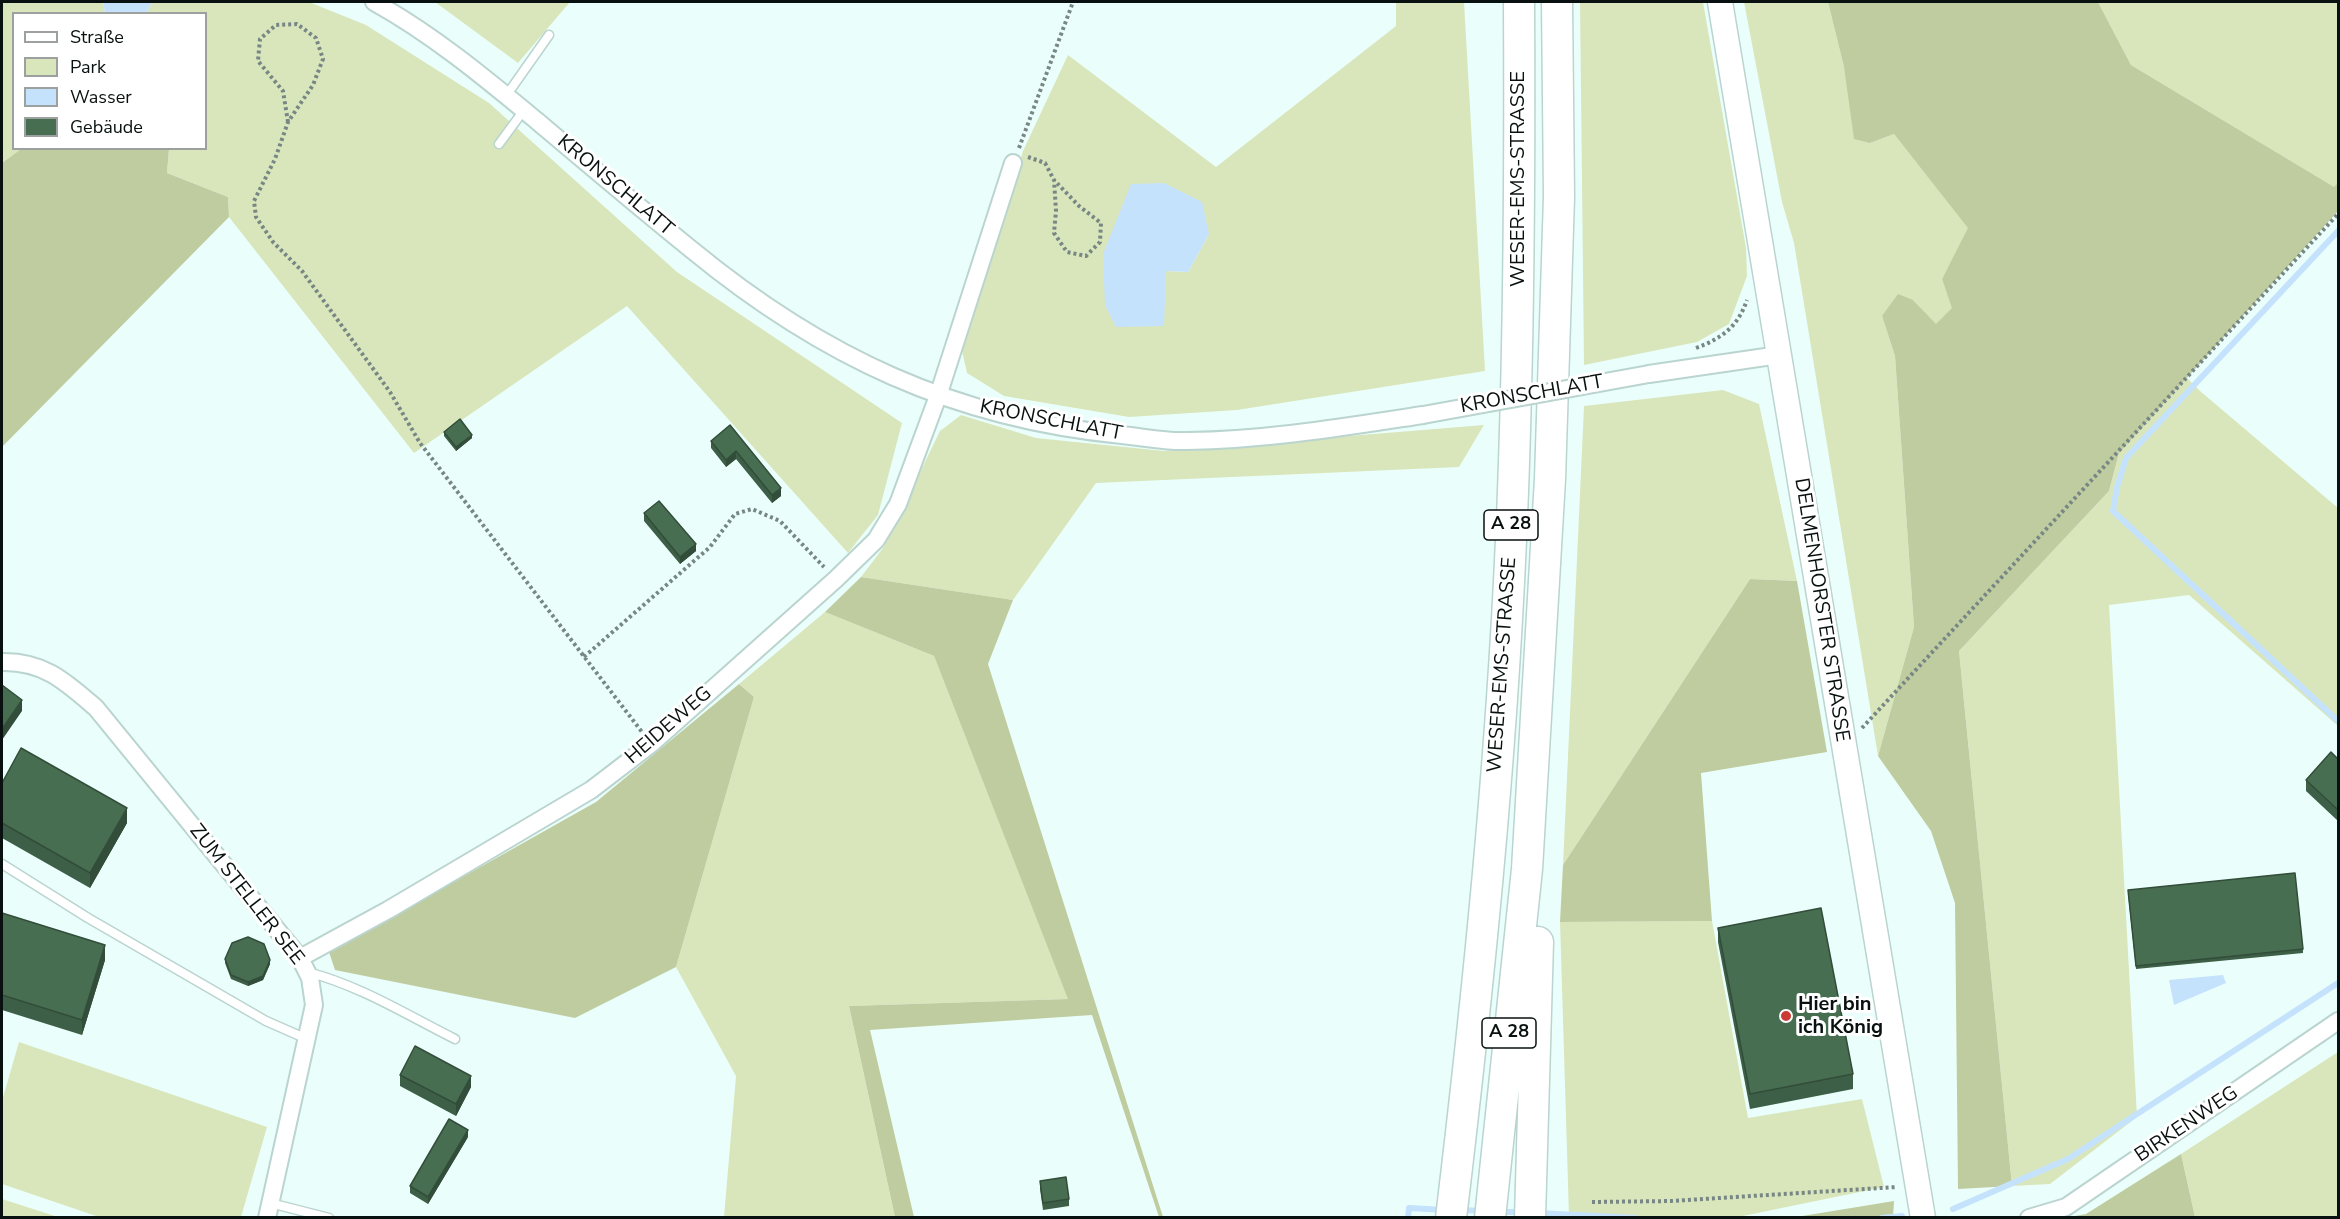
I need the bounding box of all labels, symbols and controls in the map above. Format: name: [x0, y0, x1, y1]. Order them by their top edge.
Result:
legend: [12, 12, 207, 150]
text: Straße: [70, 25, 124, 49]
text: Park: [70, 55, 106, 79]
street label: WESER-EMS-STRASSE: [1507, 71, 1531, 287]
text: Wasser: [70, 85, 132, 109]
text: Gebäude: [70, 115, 143, 139]
street label: KRONSCHLATT: [552, 130, 678, 242]
street label: KRONSCHLATT: [1459, 371, 1605, 419]
street label: KRONSCHLATT: [978, 395, 1124, 447]
street label: DELMENHORSTER STRASSE: [1788, 476, 1854, 744]
road number: A 28: [1484, 510, 1538, 540]
street label: WESER-EMS-STRASSE: [1483, 556, 1523, 774]
street label: HEIDEWEG: [621, 682, 717, 770]
street label: ZUM STELLER SEE: [184, 820, 308, 970]
place label: Hier bin ich König: [1798, 993, 1883, 1040]
marker: Hier bin ich König: [1779, 1009, 1793, 1023]
road number: A 28: [1482, 1018, 1536, 1048]
street label: BIRKENWEG: [2131, 1082, 2243, 1168]

